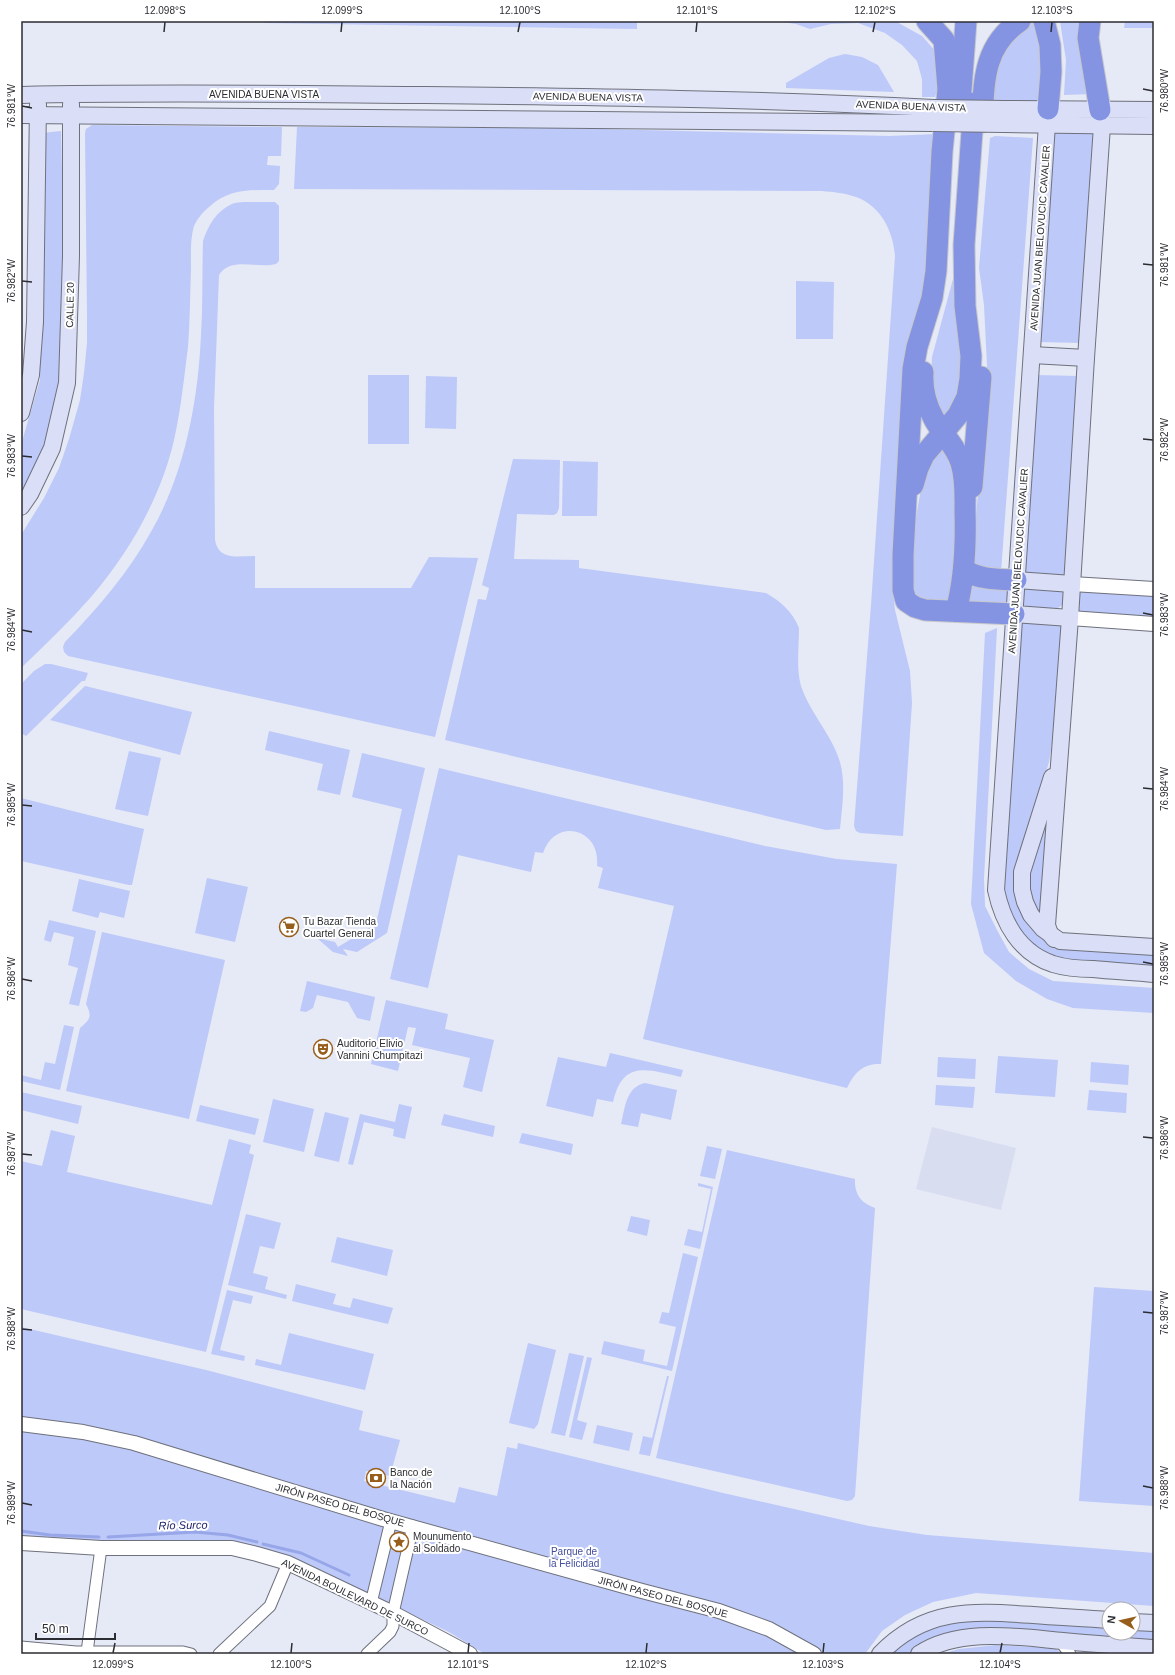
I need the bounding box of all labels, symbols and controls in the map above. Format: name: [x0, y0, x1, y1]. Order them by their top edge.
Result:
text: 12.098°S: [144, 5, 186, 16]
text: 12.099°S: [321, 5, 363, 16]
text: 12.100°S: [499, 5, 541, 16]
text: 12.101°S: [676, 5, 718, 16]
text: 12.102°S: [854, 5, 896, 16]
text: 12.103°S: [1031, 5, 1073, 16]
text: 76.980°W: [1159, 68, 1170, 113]
text: 76.981°W: [6, 83, 17, 128]
street label: AVENIDA BUENA VISTA: [209, 89, 319, 100]
street label: AVENIDA BUENA VISTA: [533, 91, 644, 103]
street label: AVENIDA BUENA VISTA: [856, 99, 967, 113]
street label: AVENIDA JUAN BIELOVUCIC CAVALIER: [1028, 145, 1052, 331]
text: 76.981°W: [1159, 242, 1170, 287]
text: 76.982°W: [6, 258, 17, 303]
street label: CALLE 20: [64, 282, 76, 328]
text: 76.982°W: [1159, 417, 1170, 462]
text: 76.983°W: [6, 433, 17, 478]
street label: AVENIDA JUAN BIELOVUCIC CAVALIER: [1006, 468, 1030, 654]
text: 76.983°W: [1159, 592, 1170, 637]
text: 76.984°W: [6, 607, 17, 652]
text: 76.984°W: [1159, 766, 1170, 811]
text: 76.985°W: [6, 782, 17, 827]
supermarket icon: Tu Bazar Tienda Cuartel General: [278, 916, 300, 938]
place label: Tu Bazar Tienda Cuartel General: [303, 916, 376, 939]
text: 76.985°W: [1159, 941, 1170, 986]
text: 76.986°W: [6, 956, 17, 1001]
theatre icon: Auditorio Elivio Vannini Chumpitazi: [312, 1038, 334, 1060]
place label: Auditorio Elivio Vannini Chumpitazi: [337, 1038, 422, 1061]
text: 76.986°W: [1159, 1115, 1170, 1160]
text: 76.987°W: [6, 1131, 17, 1176]
text: 76.987°W: [1159, 1290, 1170, 1335]
text: 76.988°W: [6, 1306, 17, 1351]
text: 76.988°W: [1159, 1465, 1170, 1510]
bank icon: Banco de la Nación: [365, 1467, 387, 1489]
place label: Banco de la Nación: [390, 1467, 433, 1490]
text: 76.989°W: [6, 1480, 17, 1525]
street label: JIRÓN PASEO DEL BOSQUE: [274, 1480, 406, 1529]
water label: Río Surco: [158, 1519, 208, 1531]
place icon: Mounumento al Soldado: [388, 1531, 410, 1553]
place label: Mounumento al Soldado: [413, 1531, 472, 1554]
park label: Parque de la Felicidad: [549, 1546, 599, 1569]
street label: AVENIDA BOULEVARD DE SURCO: [280, 1557, 430, 1638]
street label: JIRÓN PASEO DEL BOSQUE: [597, 1573, 730, 1620]
north arrow: [1101, 1601, 1141, 1641]
scale bar: [36, 1615, 115, 1641]
text: N: [1105, 1615, 1118, 1624]
text: 50 m: [42, 1622, 69, 1636]
text: 12.099°S: [92, 1659, 134, 1670]
text: 12.100°S: [270, 1659, 312, 1670]
text: 12.101°S: [447, 1659, 489, 1670]
text: 12.102°S: [625, 1659, 667, 1670]
text: 12.103°S: [802, 1659, 844, 1670]
text: 12.104°S: [979, 1659, 1021, 1670]

